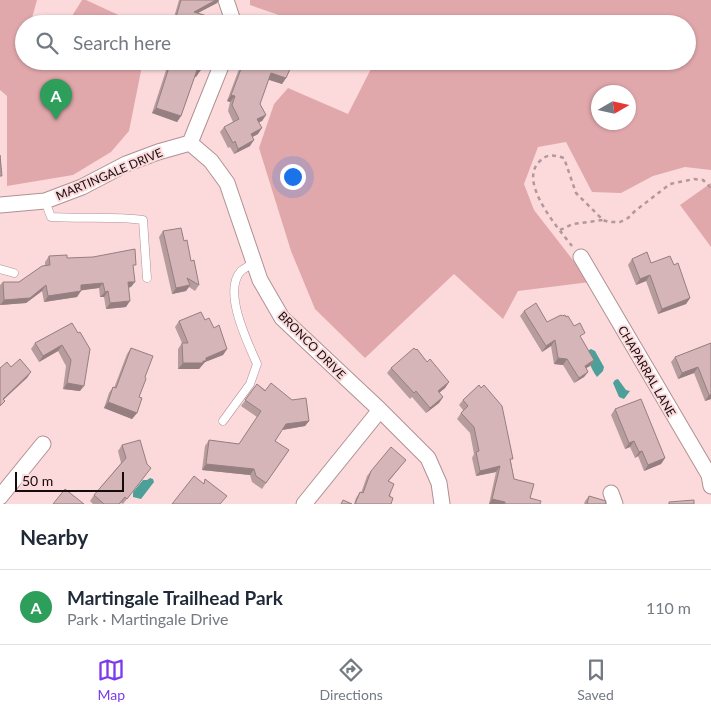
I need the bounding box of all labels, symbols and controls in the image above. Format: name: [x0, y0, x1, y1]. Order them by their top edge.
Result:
search box: [15, 15, 696, 70]
icon: search: [33, 29, 61, 57]
text: Search here: [73, 31, 171, 54]
pin: A: [40, 79, 72, 120]
north arrow: [591, 85, 636, 130]
street label: MARTINGALE DRIVE: [54, 145, 165, 203]
your location: [280, 164, 306, 190]
street label: BRONCO DRIVE: [275, 308, 349, 382]
street label: CHAPARRAL LANE: [615, 323, 679, 419]
scale bar: [15, 469, 124, 492]
text: 50 m: [22, 472, 53, 489]
text: Nearby: [20, 524, 88, 549]
text: Martingale Trailhead Park: [67, 586, 283, 609]
text: A: [30, 598, 42, 617]
text: 110 m: [646, 598, 691, 617]
text: Park · Martingale Drive: [67, 609, 229, 628]
tab: Map: [97, 656, 125, 703]
tab: Directions: [320, 656, 383, 703]
tab: Saved: [577, 656, 614, 703]

